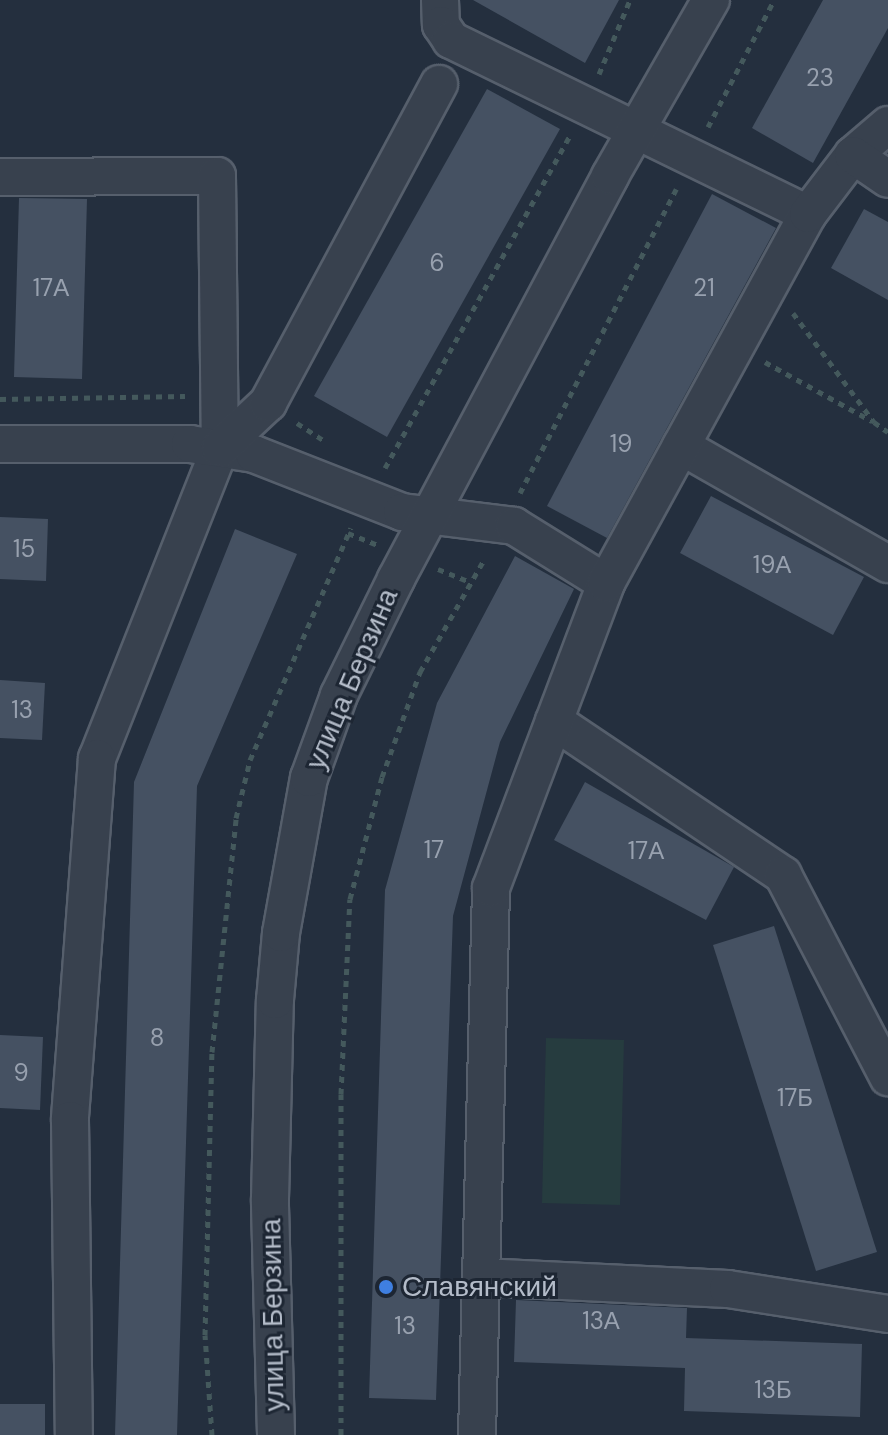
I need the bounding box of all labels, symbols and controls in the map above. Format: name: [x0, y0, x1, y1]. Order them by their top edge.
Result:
house number: 23: [806, 64, 834, 92]
house number: 6: [429, 249, 445, 277]
house number: 17А: [33, 274, 69, 302]
house number: 21: [693, 274, 715, 302]
house number: 19: [610, 430, 632, 458]
house number: 15: [13, 535, 35, 563]
house number: 19А: [753, 551, 791, 579]
street label: улица Берзина: [299, 584, 405, 774]
house number: 13: [11, 696, 33, 724]
house number: 17: [424, 836, 444, 864]
house number: 17А: [628, 837, 664, 865]
house number: 8: [150, 1024, 164, 1052]
house number: 9: [13, 1059, 29, 1087]
house number: 17Б: [777, 1084, 813, 1112]
street label: улица Берзина: [255, 1218, 291, 1412]
place label: Славянский: [402, 1270, 557, 1304]
marker: Славянский: [377, 1278, 395, 1296]
house number: 13А: [582, 1307, 620, 1335]
house number: 13: [394, 1312, 416, 1340]
house number: 13Б: [754, 1376, 792, 1404]

